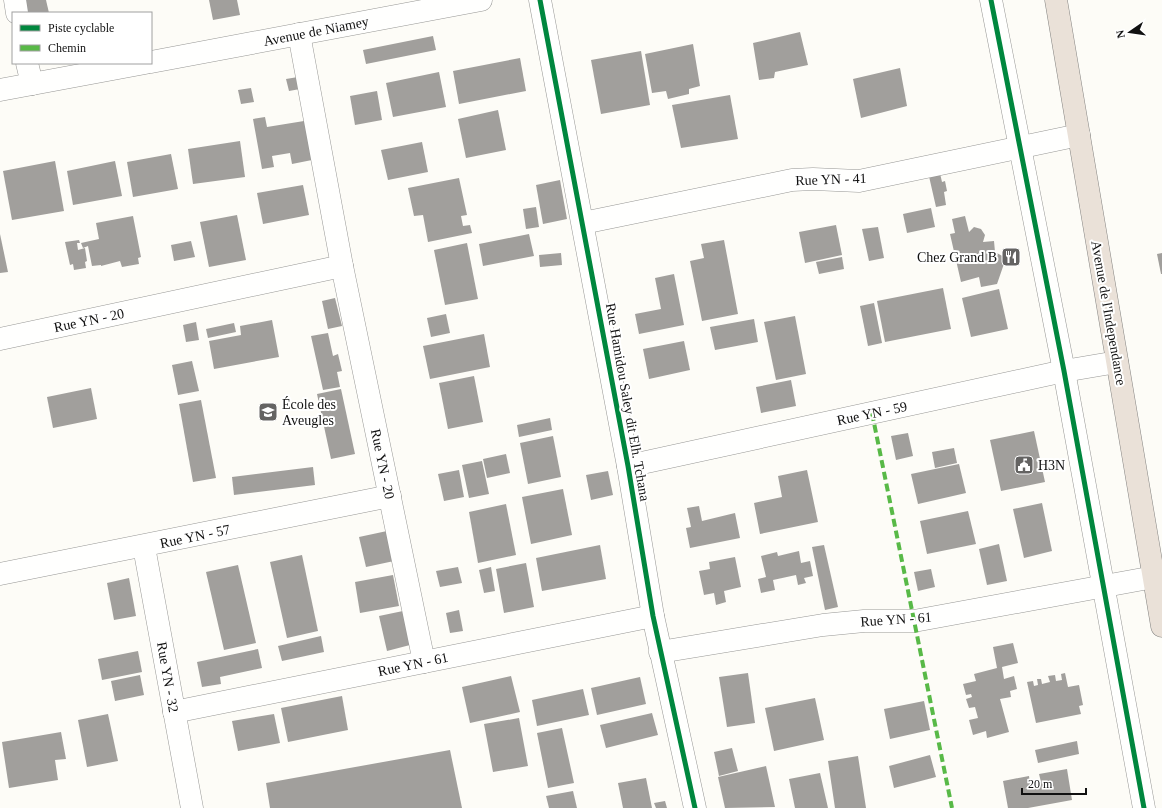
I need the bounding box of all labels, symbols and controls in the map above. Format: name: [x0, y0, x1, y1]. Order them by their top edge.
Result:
legend: [12, 12, 152, 64]
north arrow: [1110, 12, 1150, 52]
street label: Avenue de Niamey: [262, 14, 370, 49]
text: Piste cyclable: [48, 21, 114, 35]
text: N: [1114, 29, 1127, 39]
text: Chemin: [48, 41, 86, 55]
street label: Rue YN - 41: [795, 171, 867, 188]
street label: Avenue de l'Independance: [1088, 239, 1129, 387]
restaurant icon: Chez Grand B: [1000, 246, 1022, 268]
place label: Chez Grand B: [917, 250, 997, 265]
street label: Rue Hamidou Saley dit Elh. Tchana: [603, 302, 652, 503]
street label: Rue YN - 20: [53, 306, 126, 335]
place label: École des Aveugles: [282, 396, 336, 428]
street label: Rue YN - 59: [836, 399, 909, 428]
school or university icon: École des Aveugles: [257, 401, 279, 423]
street label: Rue YN - 20: [368, 428, 397, 501]
public building icon: H3N: [1013, 454, 1035, 476]
place label: H3N: [1038, 458, 1065, 473]
street label: Rue YN - 57: [159, 522, 232, 551]
street label: Rue YN - 61: [860, 610, 932, 629]
street label: Rue YN - 32: [154, 641, 181, 714]
street label: Rue YN - 61: [377, 650, 450, 679]
scale bar: [1022, 770, 1086, 796]
text: 20 m: [1028, 777, 1053, 791]

